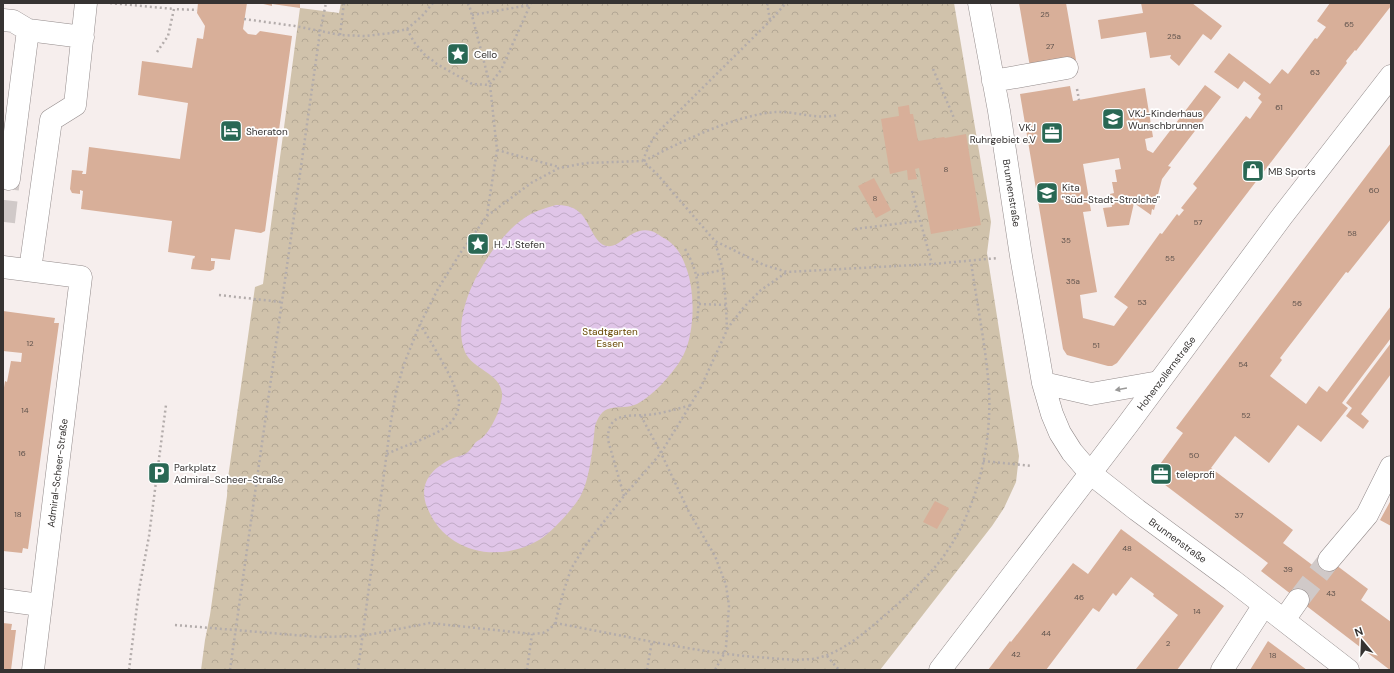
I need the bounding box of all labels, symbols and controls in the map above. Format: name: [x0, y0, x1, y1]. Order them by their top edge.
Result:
house number: 25: [1040, 9, 1050, 19]
house number: 65: [1344, 19, 1354, 29]
house number: 25a: [1167, 31, 1181, 41]
place icon: Cello: [445, 41, 471, 67]
house number: 27: [1046, 41, 1054, 51]
place label: Cello: [474, 48, 497, 61]
house number: 63: [1310, 67, 1320, 77]
house number: 61: [1275, 102, 1283, 112]
school or university icon: VKJ-Kinderhaus Wunschbrunnen: [1100, 106, 1126, 132]
place label: VKJ-Kinderhaus Wunschbrunnen: [1128, 107, 1204, 132]
hotel icon: Sheraton: [218, 118, 244, 144]
office icon: VKJ Ruhrgebiet e.V: [1039, 120, 1065, 146]
place label: VKJ Ruhrgebiet e.V: [970, 121, 1036, 146]
place label: Sheraton: [246, 125, 288, 138]
street label: Brunnenstraße: [1000, 158, 1023, 228]
shop icon: MB Sports: [1240, 158, 1266, 184]
house number: 8: [944, 164, 949, 174]
place label: MB Sports: [1268, 165, 1316, 178]
school or university icon: Kita "Süd-Stadt-Strolche": [1034, 180, 1060, 206]
place label: Kita "Süd-Stadt-Strolche": [1062, 181, 1160, 206]
house number: 60: [1369, 185, 1380, 195]
house number: 8: [873, 193, 878, 203]
house number: 57: [1193, 217, 1203, 227]
house number: 58: [1347, 228, 1357, 238]
place icon: H. J. Stefen: [465, 231, 491, 257]
house number: 35: [1061, 235, 1071, 245]
place label: H. J. Stefen: [494, 238, 545, 251]
house number: 55: [1165, 253, 1175, 263]
house number: 35a: [1066, 276, 1080, 286]
house number: 53: [1137, 297, 1147, 307]
house number: 56: [1292, 298, 1302, 308]
park label: Stadtgarten Essen: [582, 325, 638, 350]
street label: Hohenzollernstraße: [1134, 333, 1199, 413]
house number: 12: [26, 338, 34, 348]
house number: 51: [1092, 340, 1100, 350]
house number: 54: [1238, 359, 1248, 369]
one-way arrow: [1115, 386, 1127, 392]
house number: 14: [21, 405, 29, 415]
house number: 52: [1241, 410, 1251, 420]
street label: Admiral-Scheer-Straße: [44, 418, 71, 528]
house number: 16: [18, 448, 26, 458]
house number: 50: [1189, 450, 1200, 460]
parking icon: Parkplatz Admiral-Scheer-Straße: [146, 460, 172, 486]
place label: Parkplatz Admiral-Scheer-Straße: [174, 461, 284, 486]
office icon: teleprofi: [1148, 461, 1174, 487]
place label: teleprofi: [1176, 468, 1215, 481]
house number: 18: [14, 509, 22, 519]
house number: 37: [1235, 510, 1243, 520]
street label: Brunnenstraße: [1146, 515, 1209, 566]
house number: 48: [1122, 543, 1132, 553]
house number: 39: [1283, 564, 1293, 574]
house number: 43: [1326, 588, 1336, 598]
house number: 46: [1074, 592, 1084, 602]
house number: 14: [1193, 606, 1201, 616]
north arrow: [1342, 621, 1382, 661]
text: N: [1353, 624, 1365, 639]
house number: 44: [1041, 628, 1051, 638]
house number: 2: [1166, 638, 1171, 648]
house number: 42: [1011, 649, 1021, 659]
house number: 18: [1269, 650, 1277, 660]

